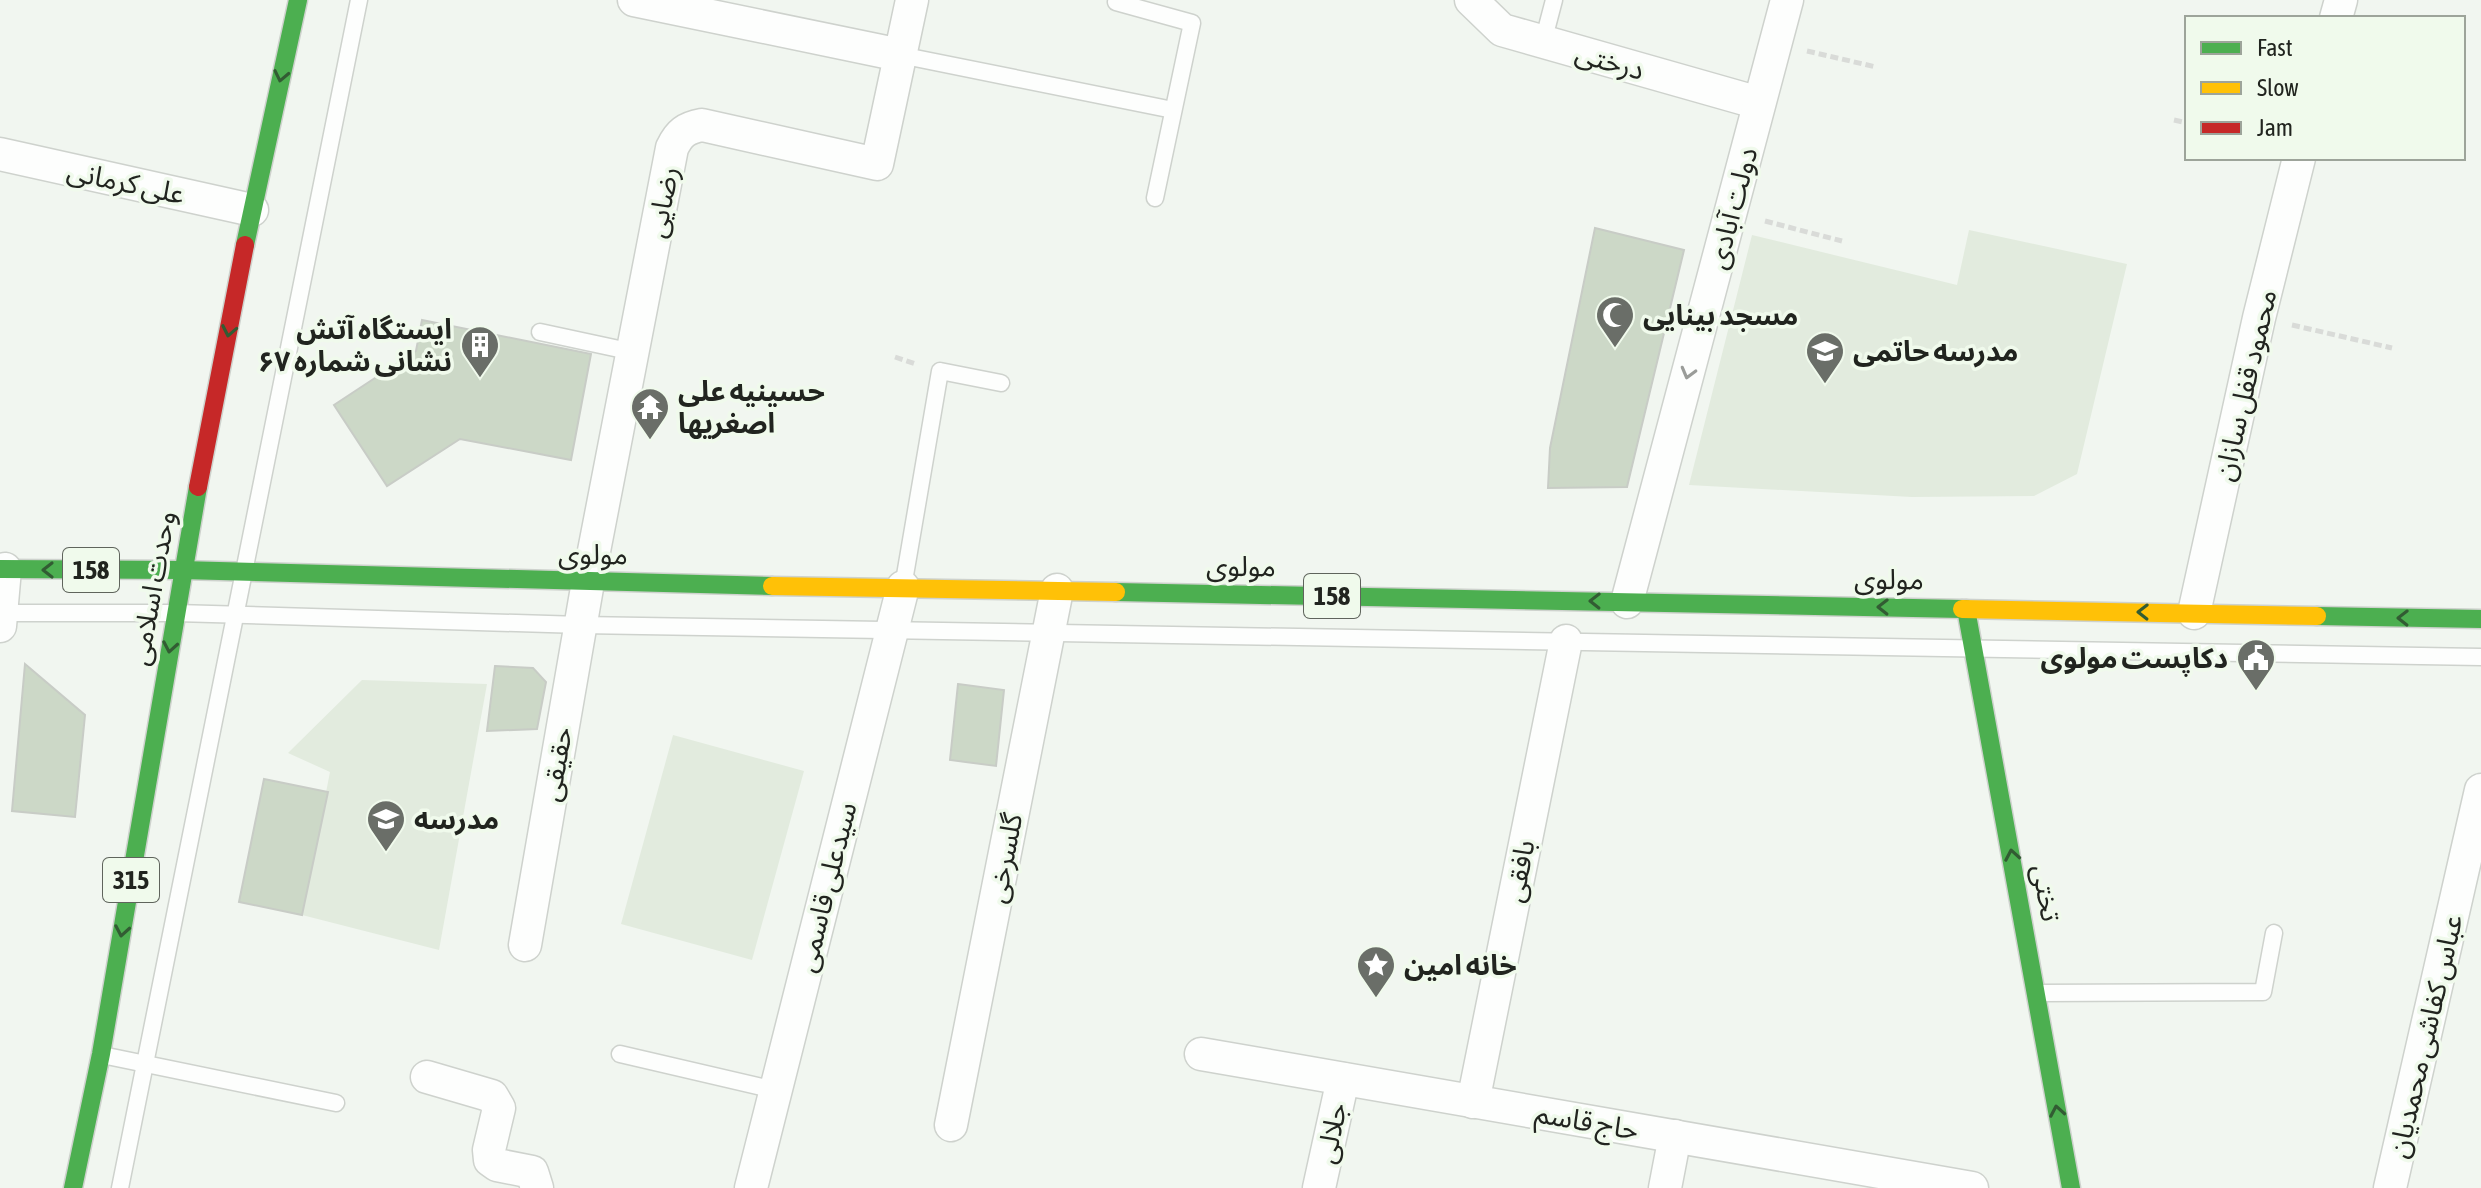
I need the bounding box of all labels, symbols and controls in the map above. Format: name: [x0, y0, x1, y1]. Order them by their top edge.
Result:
legend: [2185, 16, 2465, 160]
text: Fast: [2257, 34, 2293, 61]
street label: درختی: [1572, 36, 1648, 87]
one-way arrow: [273, 69, 290, 83]
text: Slow: [2257, 74, 2299, 101]
text: Jam: [2257, 114, 2293, 141]
street label: دولت آبادی: [1700, 144, 1765, 273]
street label: علی کرمانی: [64, 154, 188, 211]
street label: رضایی: [639, 164, 686, 241]
street label: محمود قفل سازان: [2207, 286, 2284, 484]
mosque icon: مسجد بینایی: [1594, 294, 1636, 349]
place label: مسجد بینایی: [1643, 299, 1798, 332]
place label: ایستگاه آتش نشانی شماره ۶۷: [258, 313, 452, 378]
one-way arrow: [221, 324, 238, 338]
building icon: ایستگاه آتش نشانی شماره ۶۷: [459, 324, 501, 379]
school or university icon: مدرسه حاتمی: [1804, 330, 1846, 385]
place label: مدرسه حاتمی: [1853, 335, 2018, 368]
one-way arrow: [1680, 366, 1697, 380]
place label: حسینیه علی اصغریها: [678, 375, 825, 440]
temple icon: حسینیه علی اصغریها: [629, 386, 671, 441]
street label: وحدت اسلامی: [123, 508, 182, 668]
street label: مولوی: [558, 537, 628, 572]
road number: 158: [63, 548, 119, 592]
street label: مولوی: [1206, 549, 1276, 584]
one-way arrow: [41, 561, 54, 578]
street label: مولوی: [1854, 562, 1924, 597]
road number: 158: [1304, 574, 1360, 618]
one-way arrow: [1588, 593, 1601, 610]
one-way arrow: [1876, 598, 1889, 616]
one-way arrow: [2136, 603, 2149, 621]
one-way arrow: [2396, 609, 2409, 626]
public building icon: دکاپست مولوی: [2235, 637, 2277, 692]
one-way arrow: [163, 640, 180, 654]
place label: دکاپست مولوی: [2041, 642, 2228, 677]
street label: حقیقی: [534, 724, 579, 804]
school or university icon: مدرسه: [365, 798, 407, 853]
street label: سیدعلی قاسمی: [789, 799, 863, 975]
place label: مدرسه: [414, 803, 499, 836]
street label: گلسرخی: [980, 810, 1029, 906]
street label: بافقی: [1497, 837, 1542, 905]
one-way arrow: [2004, 848, 2021, 862]
road number: 315: [103, 858, 159, 902]
street label: تختی: [2025, 862, 2068, 924]
street label: عباس کفاشی محمدیان: [2381, 911, 2470, 1161]
one-way arrow: [114, 924, 131, 938]
place icon: خانه امین: [1355, 944, 1397, 999]
place label: خانه امین: [1404, 949, 1517, 981]
street label: حاج قاسم: [1532, 1096, 1641, 1152]
street label: جلالی: [1309, 1100, 1354, 1166]
one-way arrow: [2050, 1104, 2067, 1118]

